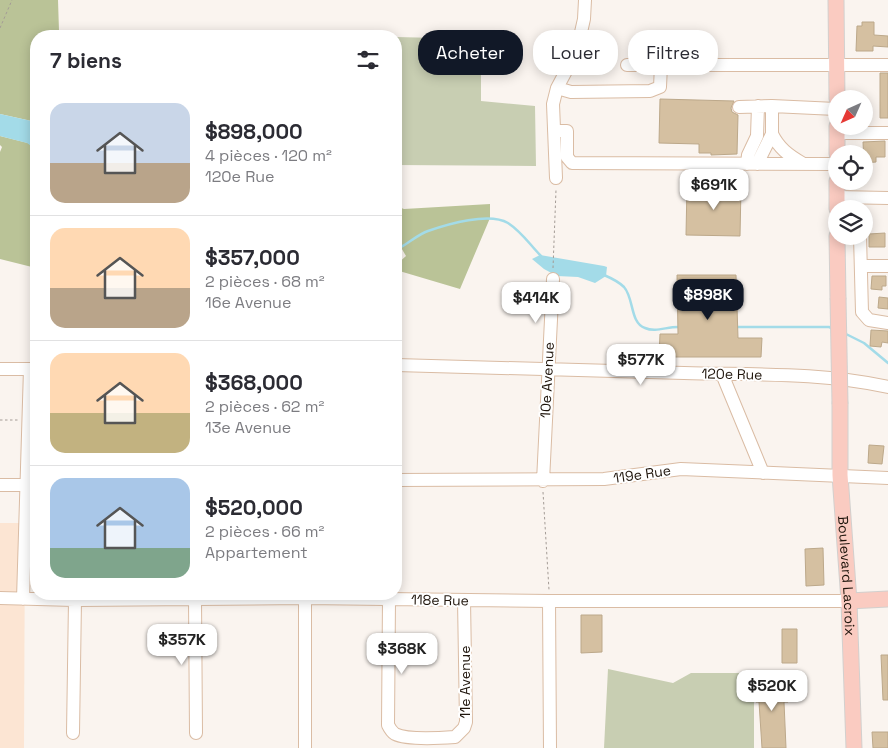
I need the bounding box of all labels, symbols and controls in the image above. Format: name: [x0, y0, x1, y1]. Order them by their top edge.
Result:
chip: Acheter: [418, 30, 523, 75]
chip: Louer: [533, 30, 618, 75]
chip: Filtres: [628, 30, 718, 75]
icon: filters: [354, 46, 382, 74]
text: 7 biens: [50, 47, 122, 74]
north arrow: [828, 90, 872, 135]
map controls: [828, 90, 873, 245]
text: $898,000: [205, 118, 303, 145]
icon: home: [90, 123, 150, 183]
text: 4 pièces · 120 m²: [205, 145, 332, 166]
button: locate: [828, 145, 873, 190]
text: 120e Rue: [205, 166, 275, 187]
pin: $691K: [679, 168, 749, 211]
text: $691K: [691, 174, 737, 195]
button: layers: [828, 200, 873, 245]
text: $357,000: [205, 244, 300, 271]
icon: home: [90, 248, 150, 308]
text: 2 pièces · 68 m²: [205, 271, 325, 292]
pin: $898K: [673, 278, 743, 321]
pin: $414K: [501, 282, 571, 324]
text: $898K: [684, 284, 732, 305]
text: $414K: [513, 287, 559, 308]
text: 16e Avenue: [205, 292, 291, 313]
street label: 10e Avenue: [536, 342, 558, 418]
pin: $577K: [606, 344, 676, 386]
text: $577K: [618, 349, 664, 370]
street label: 120e Rue: [701, 364, 763, 384]
text: $368,000: [205, 369, 303, 396]
icon: home: [90, 373, 150, 433]
text: 2 pièces · 62 m²: [205, 396, 324, 417]
text: 13e Avenue: [205, 417, 291, 438]
street label: 119e Rue: [612, 461, 672, 487]
text: $520,000: [205, 494, 303, 521]
icon: home: [90, 498, 150, 558]
street label: Boulevard Lacroix: [834, 515, 859, 636]
text: 2 pièces · 66 m²: [205, 521, 324, 542]
text: Appartement: [205, 542, 308, 563]
street label: 118e Rue: [411, 590, 469, 610]
pin: $357K: [147, 624, 217, 666]
text: $357K: [158, 629, 206, 650]
pin: $368K: [367, 632, 437, 675]
text: $368K: [378, 638, 426, 659]
street label: 11e Avenue: [456, 646, 474, 718]
pin: $520K: [737, 670, 807, 712]
text: $520K: [747, 675, 797, 696]

